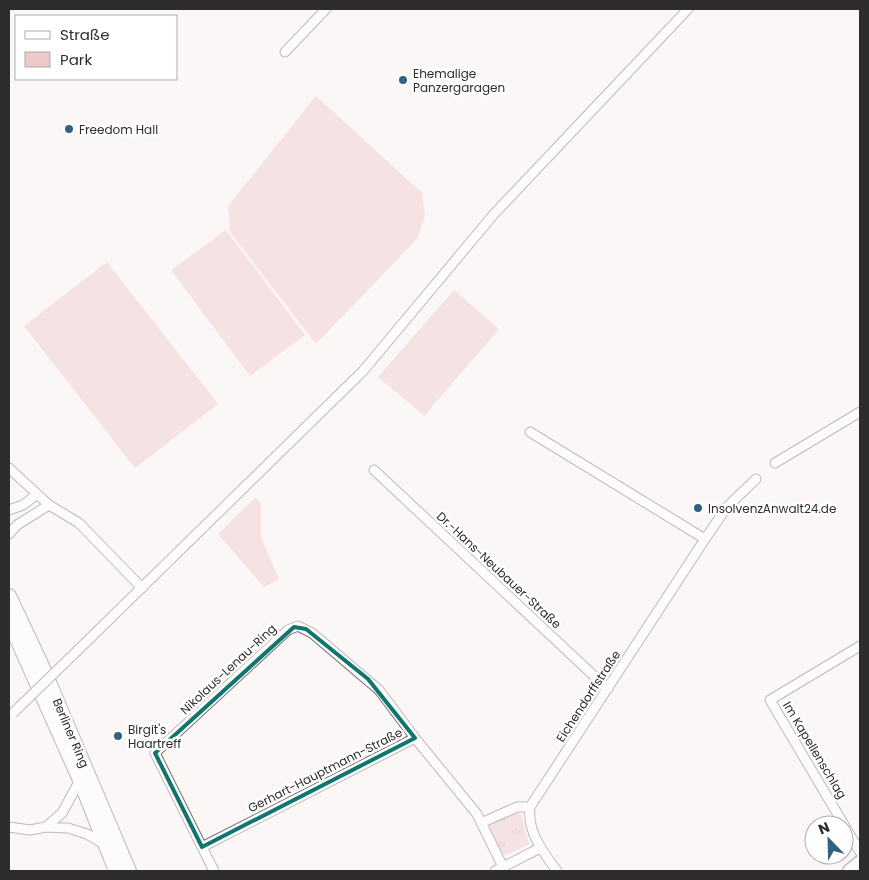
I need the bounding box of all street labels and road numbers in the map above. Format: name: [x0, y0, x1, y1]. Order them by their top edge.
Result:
street label: Dr.-Hans-Neubauer-Straße: [433, 508, 565, 632]
street label: Nikolaus-Lenau-Ring: [176, 620, 280, 718]
street label: Eichendorffstraße: [552, 647, 624, 745]
street label: Berliner Ring: [49, 696, 93, 770]
street label: Im Kapellenschlag: [779, 698, 851, 802]
street label: Gerhart-Hauptmann-Straße: [245, 724, 405, 816]

